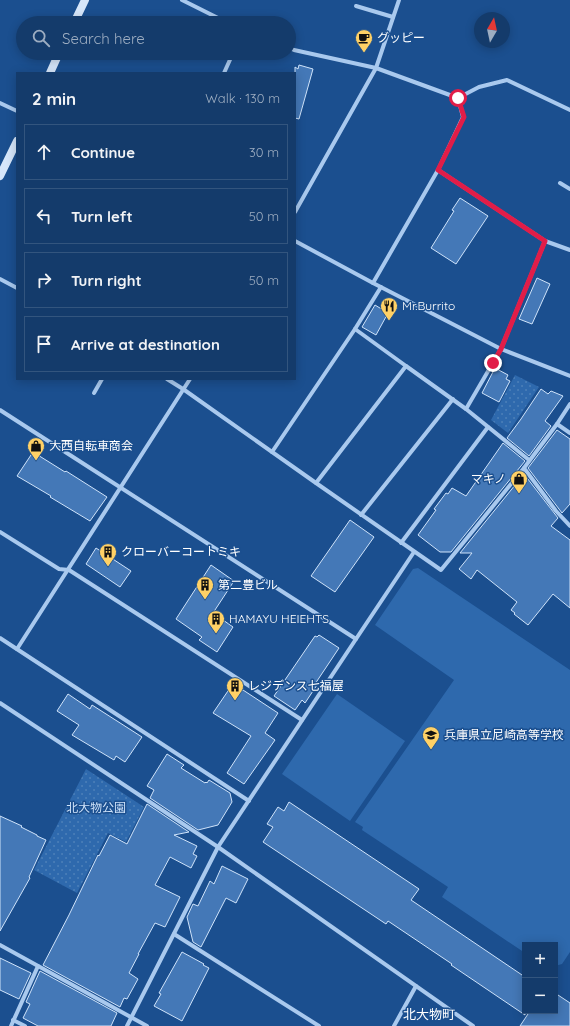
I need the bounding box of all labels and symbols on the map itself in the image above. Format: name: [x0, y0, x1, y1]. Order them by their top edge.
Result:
north arrow: [474, 12, 510, 48]
cafe icon: グッピー: [354, 28, 374, 53]
place label: グッピー: [377, 30, 425, 45]
route start: [449, 89, 467, 107]
restaurant icon: Mr.Burrito: [379, 296, 399, 321]
place label: Mr.Burrito: [402, 298, 455, 313]
route end: [484, 354, 502, 372]
shop icon: 大西自転車商会: [26, 436, 46, 461]
place label: 大西自転車商会: [49, 438, 133, 453]
shop icon: マキノ: [509, 469, 529, 494]
place label: マキノ: [471, 471, 506, 486]
building icon: クローバーコートミキ: [98, 542, 118, 567]
place label: クローバーコートミキ: [121, 544, 241, 559]
building icon: 第二豊ビル: [195, 575, 215, 600]
place label: 第二豊ビル: [218, 577, 278, 592]
building icon: HAMAYU HEIEHTS: [206, 609, 226, 634]
place label: HAMAYU HEIEHTS: [229, 611, 329, 626]
building icon: レジデンス七福屋: [225, 676, 245, 701]
place label: レジデンス七福屋: [248, 678, 344, 693]
school or university icon: 兵庫県立尼崎高等学校: [421, 725, 441, 750]
place label: 兵庫県立尼崎高等学校: [444, 727, 564, 742]
park label: 北大物公園: [66, 800, 126, 815]
district label: 北大物町: [403, 1006, 455, 1022]

